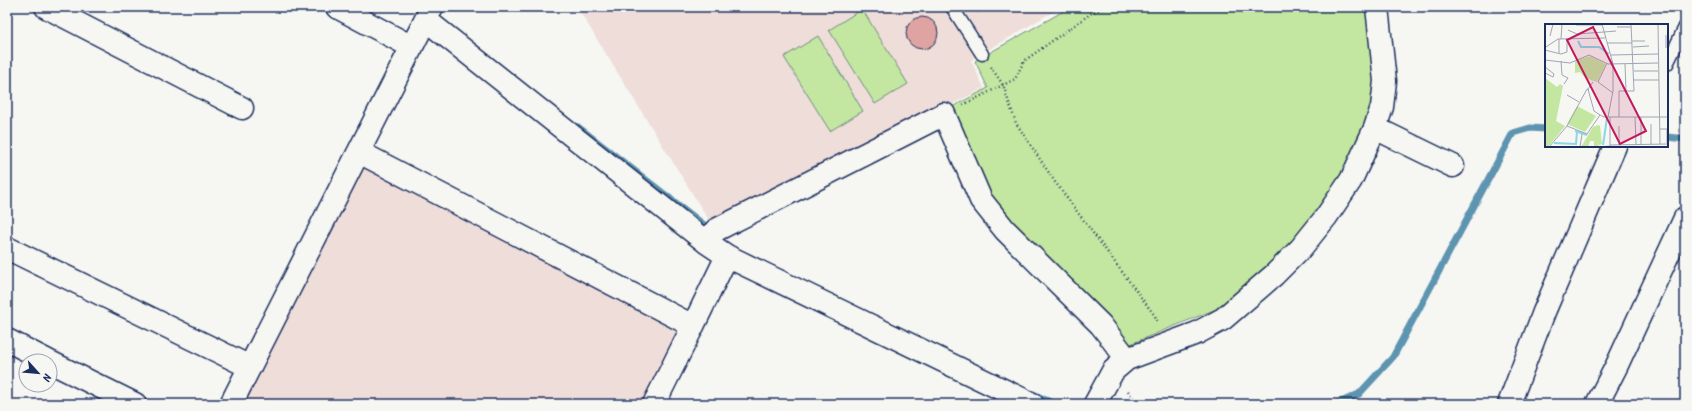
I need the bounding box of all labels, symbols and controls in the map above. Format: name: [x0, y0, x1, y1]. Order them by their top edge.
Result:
inset map: [1545, 24, 1668, 147]
north arrow: [18, 353, 58, 393]
text: N: [36, 370, 56, 384]

